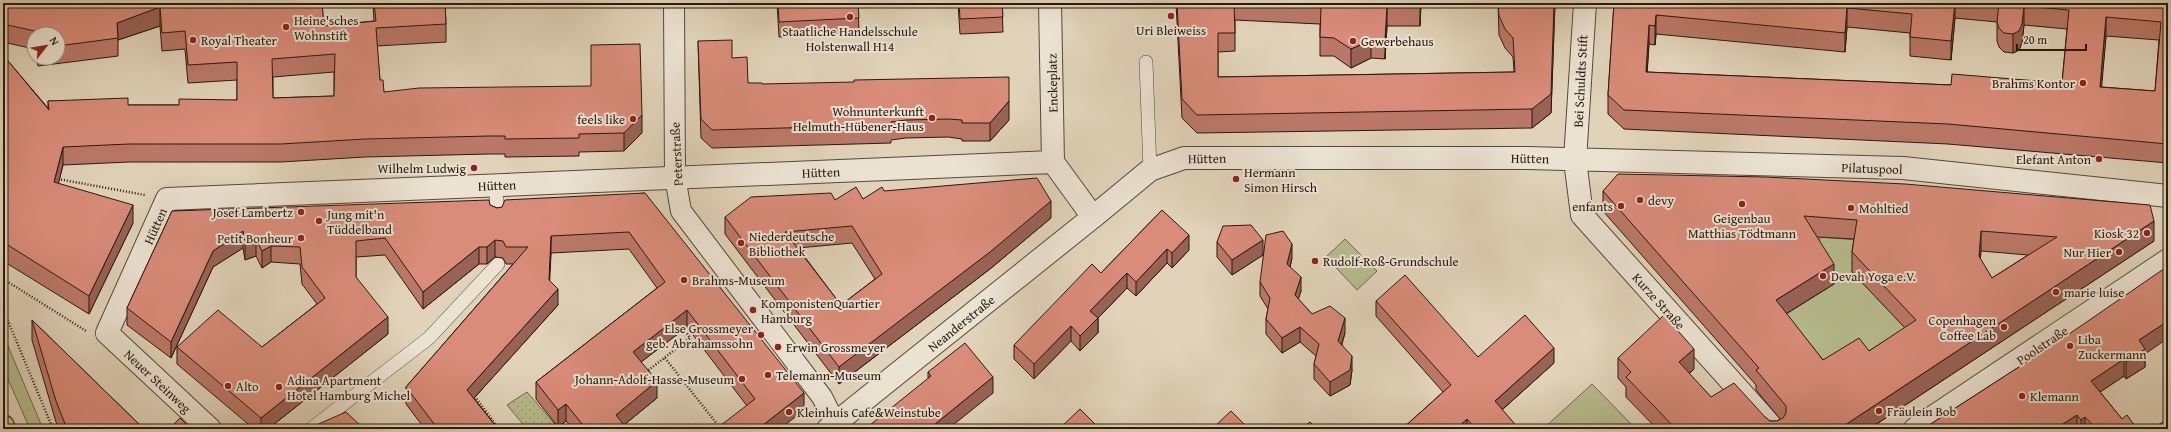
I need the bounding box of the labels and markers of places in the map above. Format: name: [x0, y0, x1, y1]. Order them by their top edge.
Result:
place label: Heine'sches Wohnstift: [294, 11, 358, 45]
marker: Uri Bleiweiss: [1166, 11, 1176, 21]
marker: Staatliche Handelsschule Holstenwall H14: [845, 12, 855, 22]
place label: Uri Bleiweiss: [1136, 21, 1206, 40]
marker: Heine'sches Wohnstift: [281, 22, 291, 32]
place label: Staatliche Handelsschule Holstenwall H14: [782, 22, 918, 56]
place label: Royal Theater: [201, 31, 278, 50]
place label: Gewerbehaus: [1361, 32, 1434, 51]
marker: Royal Theater: [188, 35, 198, 45]
marker: Gewerbehaus: [1348, 36, 1358, 46]
place label: Brahms Kontor: [1992, 74, 2076, 93]
marker: Brahms Kontor: [2078, 78, 2088, 88]
place label: Wohnunterkunft Helmuth-Hübener-Haus: [793, 102, 924, 136]
place label: feels like: [577, 110, 625, 129]
marker: Wohnunterkunft Helmuth-Hübener-Haus: [927, 113, 937, 123]
marker: feels like: [628, 114, 638, 124]
place label: Elefant Anton: [2016, 150, 2092, 169]
marker: Elefant Anton: [2094, 154, 2104, 164]
place label: Wilhelm Ludwig: [377, 159, 467, 178]
marker: Wilhelm Ludwig: [469, 163, 479, 173]
place label: Hermann Simon Hirsch: [1244, 163, 1318, 197]
marker: Hermann Simon Hirsch: [1231, 174, 1241, 184]
place label: devy: [1648, 191, 1675, 210]
marker: devy: [1635, 195, 1645, 205]
place label: enfants: [1572, 197, 1613, 216]
marker: Geigenbau Matthias Tödtmann: [1737, 199, 1747, 209]
place label: Mohltied: [1859, 199, 1909, 218]
marker: enfants: [1616, 201, 1626, 211]
place label: Josef Lambertz: [210, 203, 293, 222]
marker: Mohltied: [1846, 203, 1856, 213]
place label: Jung mit'n Tüddelband: [325, 205, 392, 239]
marker: Josef Lambertz: [296, 207, 306, 217]
place label: Geigenbau Matthias Tödtmann: [1688, 209, 1797, 243]
marker: Jung mit'n Tüddelband: [314, 216, 324, 226]
place label: Kiosk 32: [2094, 224, 2139, 243]
place label: Niederdeutsche Bibliothek: [749, 227, 834, 261]
marker: Kiosk 32: [2142, 228, 2152, 238]
place label: Petit Bonheur: [217, 229, 294, 248]
marker: Petit Bonheur: [296, 233, 306, 243]
marker: Niederdeutsche Bibliothek: [736, 238, 746, 248]
place label: Nur Hier: [2064, 243, 2112, 262]
marker: Nur Hier: [2114, 247, 2124, 257]
place label: Rudolf-Roß-Grundschule: [1323, 252, 1459, 271]
marker: Rudolf-Roß-Grundschule: [1310, 256, 1320, 266]
place label: Devah Yoga e.V.: [1831, 267, 1916, 286]
place label: Brahms-Museum: [692, 271, 785, 290]
marker: Devah Yoga e.V.: [1818, 271, 1828, 281]
marker: Brahms-Museum: [679, 275, 689, 285]
place label: marie luise: [2064, 283, 2124, 302]
marker: marie luise: [2051, 287, 2061, 297]
place label: KomponistenQuartier Hamburg: [761, 294, 880, 328]
marker: KomponistenQuartier Hamburg: [748, 305, 758, 315]
place label: Copenhagen Coffee Lab: [1929, 311, 1997, 345]
place label: Else Grossmeyer geb. Abrahamssohn: [646, 319, 754, 353]
marker: Copenhagen Coffee Lab: [1999, 322, 2009, 332]
marker: Else Grossmeyer geb. Abrahamssohn: [756, 330, 766, 340]
place label: Liba Zuckermann: [2078, 330, 2147, 364]
place label: Erwin Grossmeyer: [786, 338, 886, 357]
marker: Liba Zuckermann: [2065, 341, 2075, 351]
marker: Erwin Grossmeyer: [773, 342, 783, 352]
place label: Telemann-Museum: [776, 366, 881, 385]
place label: Johann-Adolf-Hasse-Museum: [573, 370, 734, 389]
marker: Telemann-Museum: [763, 370, 773, 380]
place label: Adina Apartment Hotel Hamburg Michel: [287, 371, 411, 405]
marker: Johann-Adolf-Hasse-Museum: [737, 374, 747, 384]
place label: Alto: [236, 377, 259, 396]
marker: Alto: [223, 381, 233, 391]
marker: Adina Apartment Hotel Hamburg Michel: [274, 382, 284, 392]
place label: Klemann: [2030, 387, 2080, 406]
marker: Klemann: [2017, 391, 2027, 401]
place label: Fräulein Bob: [1887, 402, 1956, 421]
place label: Kleinhuis Cafe&Weinstube: [797, 403, 941, 422]
marker: Fräulein Bob: [1874, 406, 1884, 416]
marker: Kleinhuis Cafe&Weinstube: [784, 407, 794, 417]

